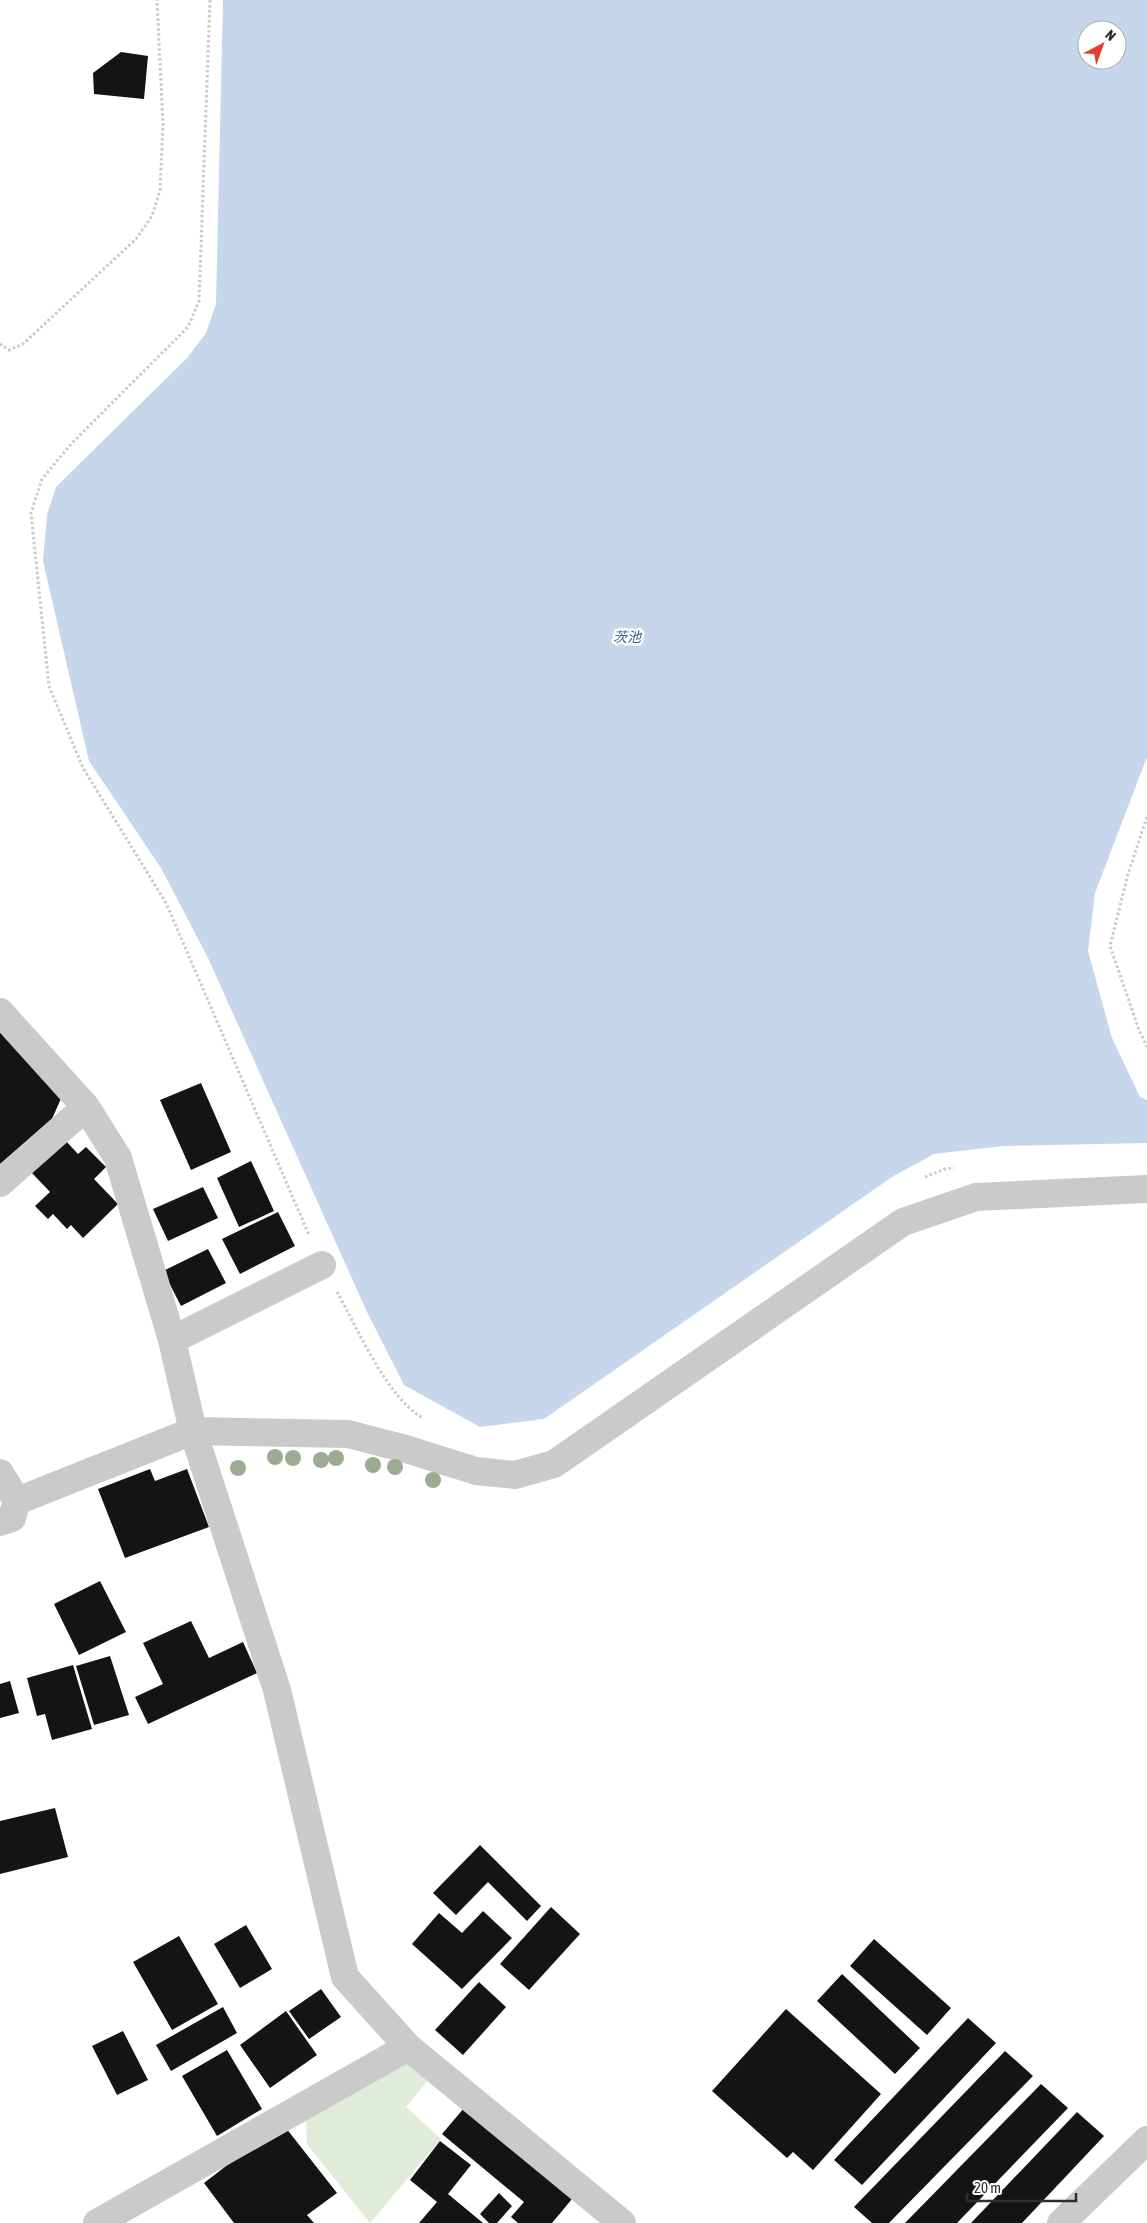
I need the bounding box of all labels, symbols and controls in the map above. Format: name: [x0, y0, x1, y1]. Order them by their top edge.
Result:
north arrow: [1077, 20, 1127, 70]
text: N: [1102, 26, 1119, 44]
water label: 茨池: [613, 629, 643, 645]
scale bar: [967, 2170, 1076, 2202]
text: 20 m: [974, 2179, 1001, 2196]

